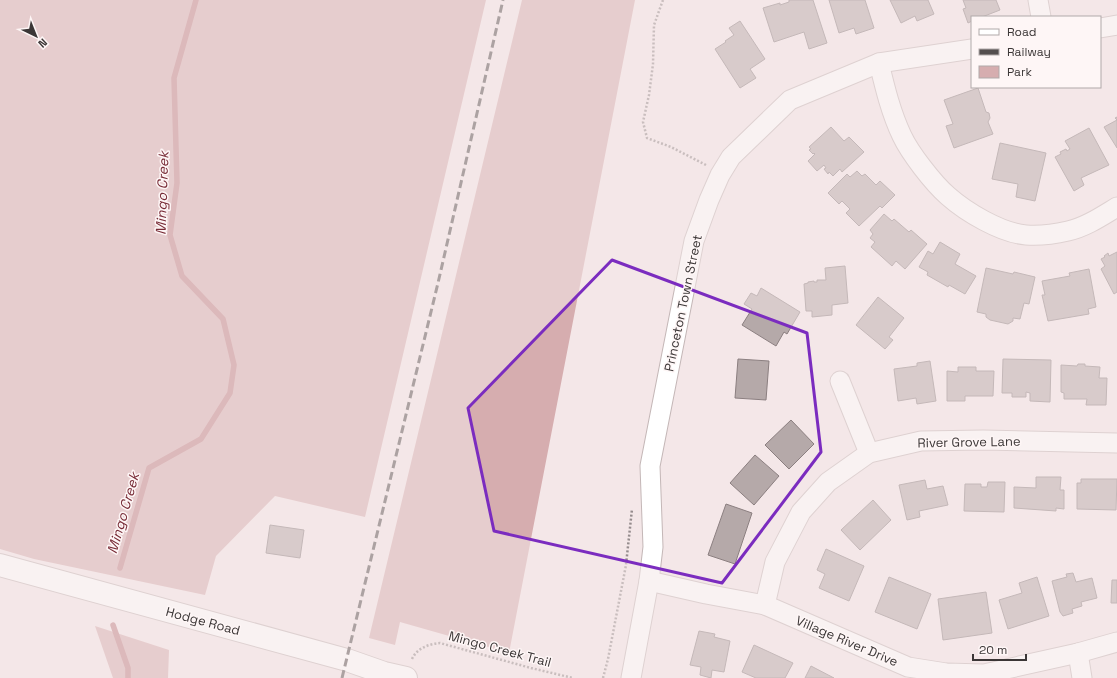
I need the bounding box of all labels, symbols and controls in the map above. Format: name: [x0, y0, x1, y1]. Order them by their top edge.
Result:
north arrow: [16, 16, 56, 56]
legend: [971, 16, 1101, 88]
text: Road: [1007, 24, 1036, 40]
text: N: [35, 36, 50, 51]
text: Railway: [1007, 44, 1051, 60]
text: Park: [1007, 64, 1032, 80]
water label: Mingo Creek: [152, 150, 173, 235]
street label: Princeton Town Street: [660, 233, 706, 373]
street label: River Grove Lane: [917, 433, 1021, 451]
water label: Mingo Creek: [103, 469, 144, 556]
street label: Hodge Road: [164, 603, 242, 639]
street label: Village River Drive: [793, 612, 901, 670]
street label: Mingo Creek Trail: [447, 627, 553, 671]
scale bar: [973, 636, 1026, 662]
text: 20 m: [979, 642, 1007, 658]

